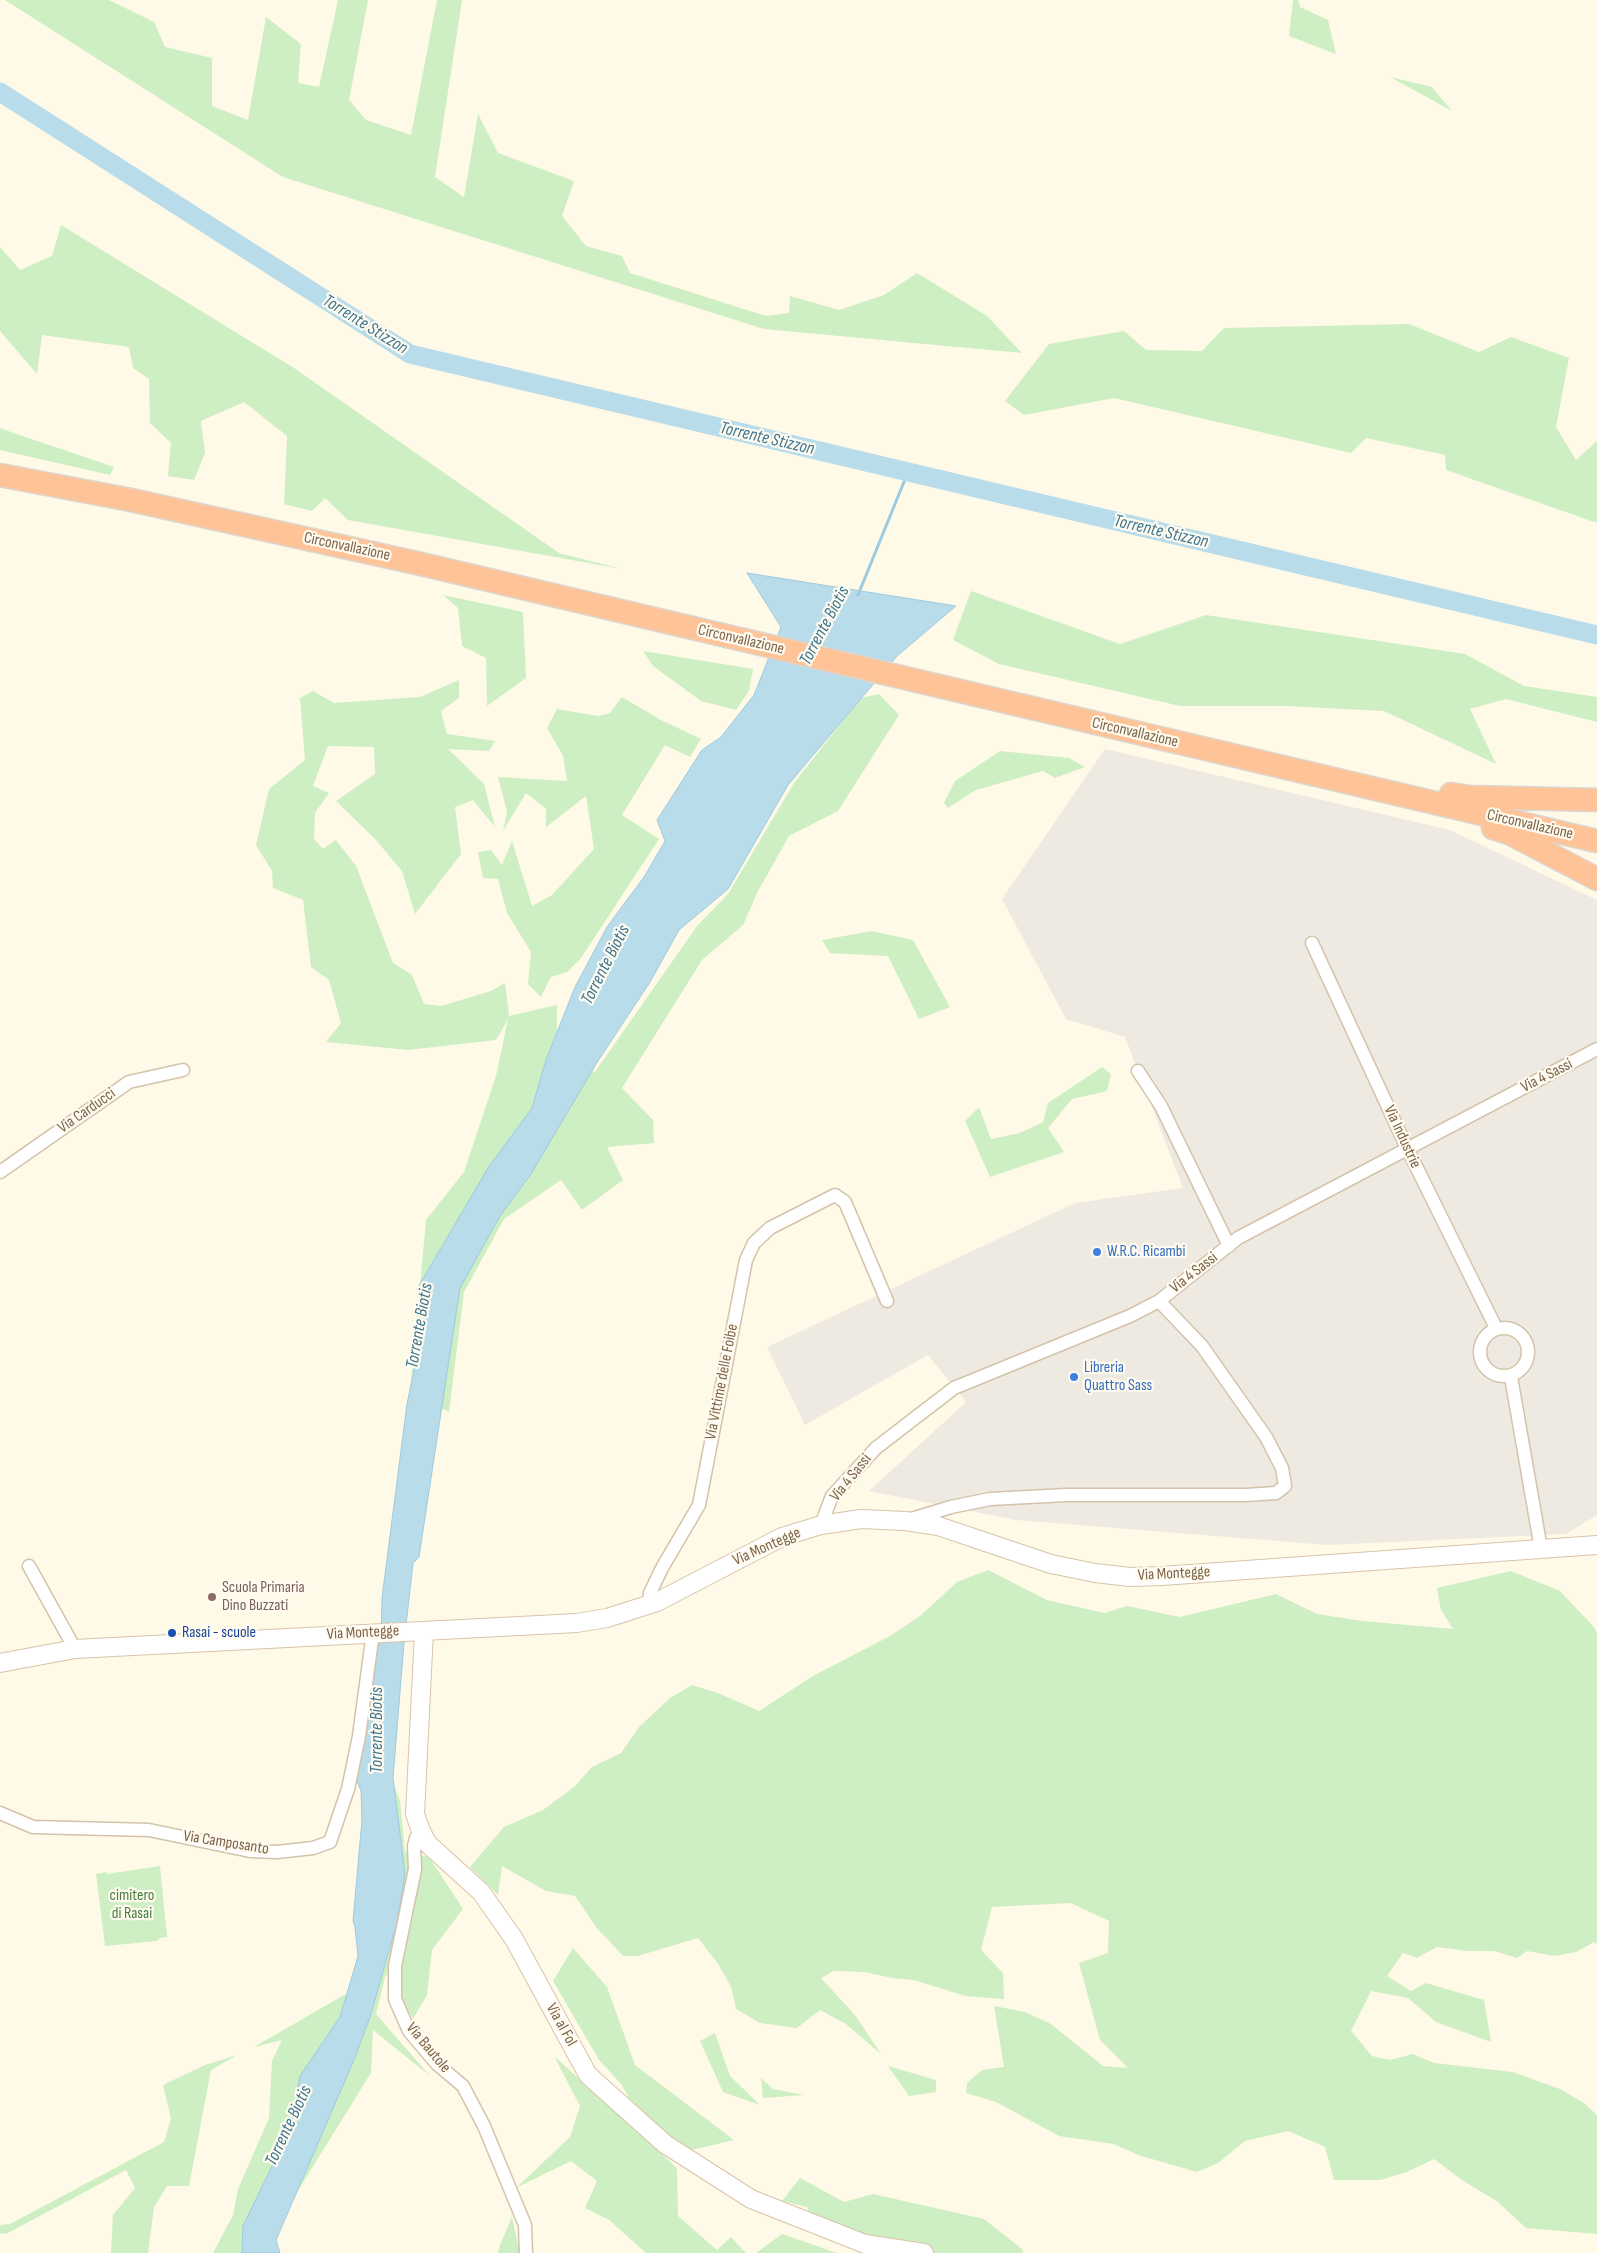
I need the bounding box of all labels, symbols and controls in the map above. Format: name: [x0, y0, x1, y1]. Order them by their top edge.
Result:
water label: Torrente Stizzon: [318, 290, 412, 360]
water label: Torrente Stizzon: [718, 418, 816, 460]
water label: Torrente Stizzon: [1112, 511, 1210, 553]
street label: Circonvallazione: [302, 528, 392, 566]
water label: Torrente Biotis: [795, 583, 855, 669]
street label: Circonvallazione: [696, 621, 786, 659]
street label: Circonvallazione: [1090, 714, 1180, 752]
street label: Circonvallazione: [1485, 806, 1575, 844]
water label: Torrente Biotis: [577, 922, 635, 1008]
street label: Via 4 Sassi: [1518, 1055, 1576, 1097]
street label: Via Carducci: [54, 1084, 120, 1138]
street label: Via Industrie: [1379, 1103, 1425, 1171]
place label: W.R.C. Ricambi: [1107, 1242, 1185, 1262]
marker: W.R.C. Ricambi: [1091, 1246, 1103, 1258]
street label: Via 4 Sassi: [1166, 1248, 1222, 1298]
water label: Torrente Biotis: [402, 1282, 438, 1370]
street label: Via Vittime delle Foibe: [701, 1322, 743, 1442]
place label: Libreria Quattro Sass: [1084, 1358, 1152, 1396]
marker: Libreria Quattro Sass: [1068, 1371, 1080, 1383]
street label: Via 4 Sassi: [826, 1450, 876, 1506]
street label: Via Montegge: [730, 1524, 804, 1570]
street label: Via Montegge: [1137, 1563, 1211, 1585]
place label: Scuola Primaria Dino Buzzati: [222, 1578, 305, 1616]
marker: Scuola Primaria Dino Buzzati: [206, 1591, 218, 1603]
street label: Via Montegge: [326, 1622, 400, 1644]
place label: Rasai - scuole: [182, 1623, 256, 1643]
marker: Rasai - scuole: [166, 1627, 178, 1639]
water label: Torrente Biotis: [366, 1687, 388, 1773]
street label: Via Camposanto: [182, 1827, 270, 1859]
park label: cimitero di Rasai: [110, 1886, 154, 1924]
street label: Via al Fol: [541, 2000, 581, 2050]
street label: Via Bautole: [401, 2019, 455, 2077]
water label: Torrente Biotis: [261, 2082, 317, 2170]

